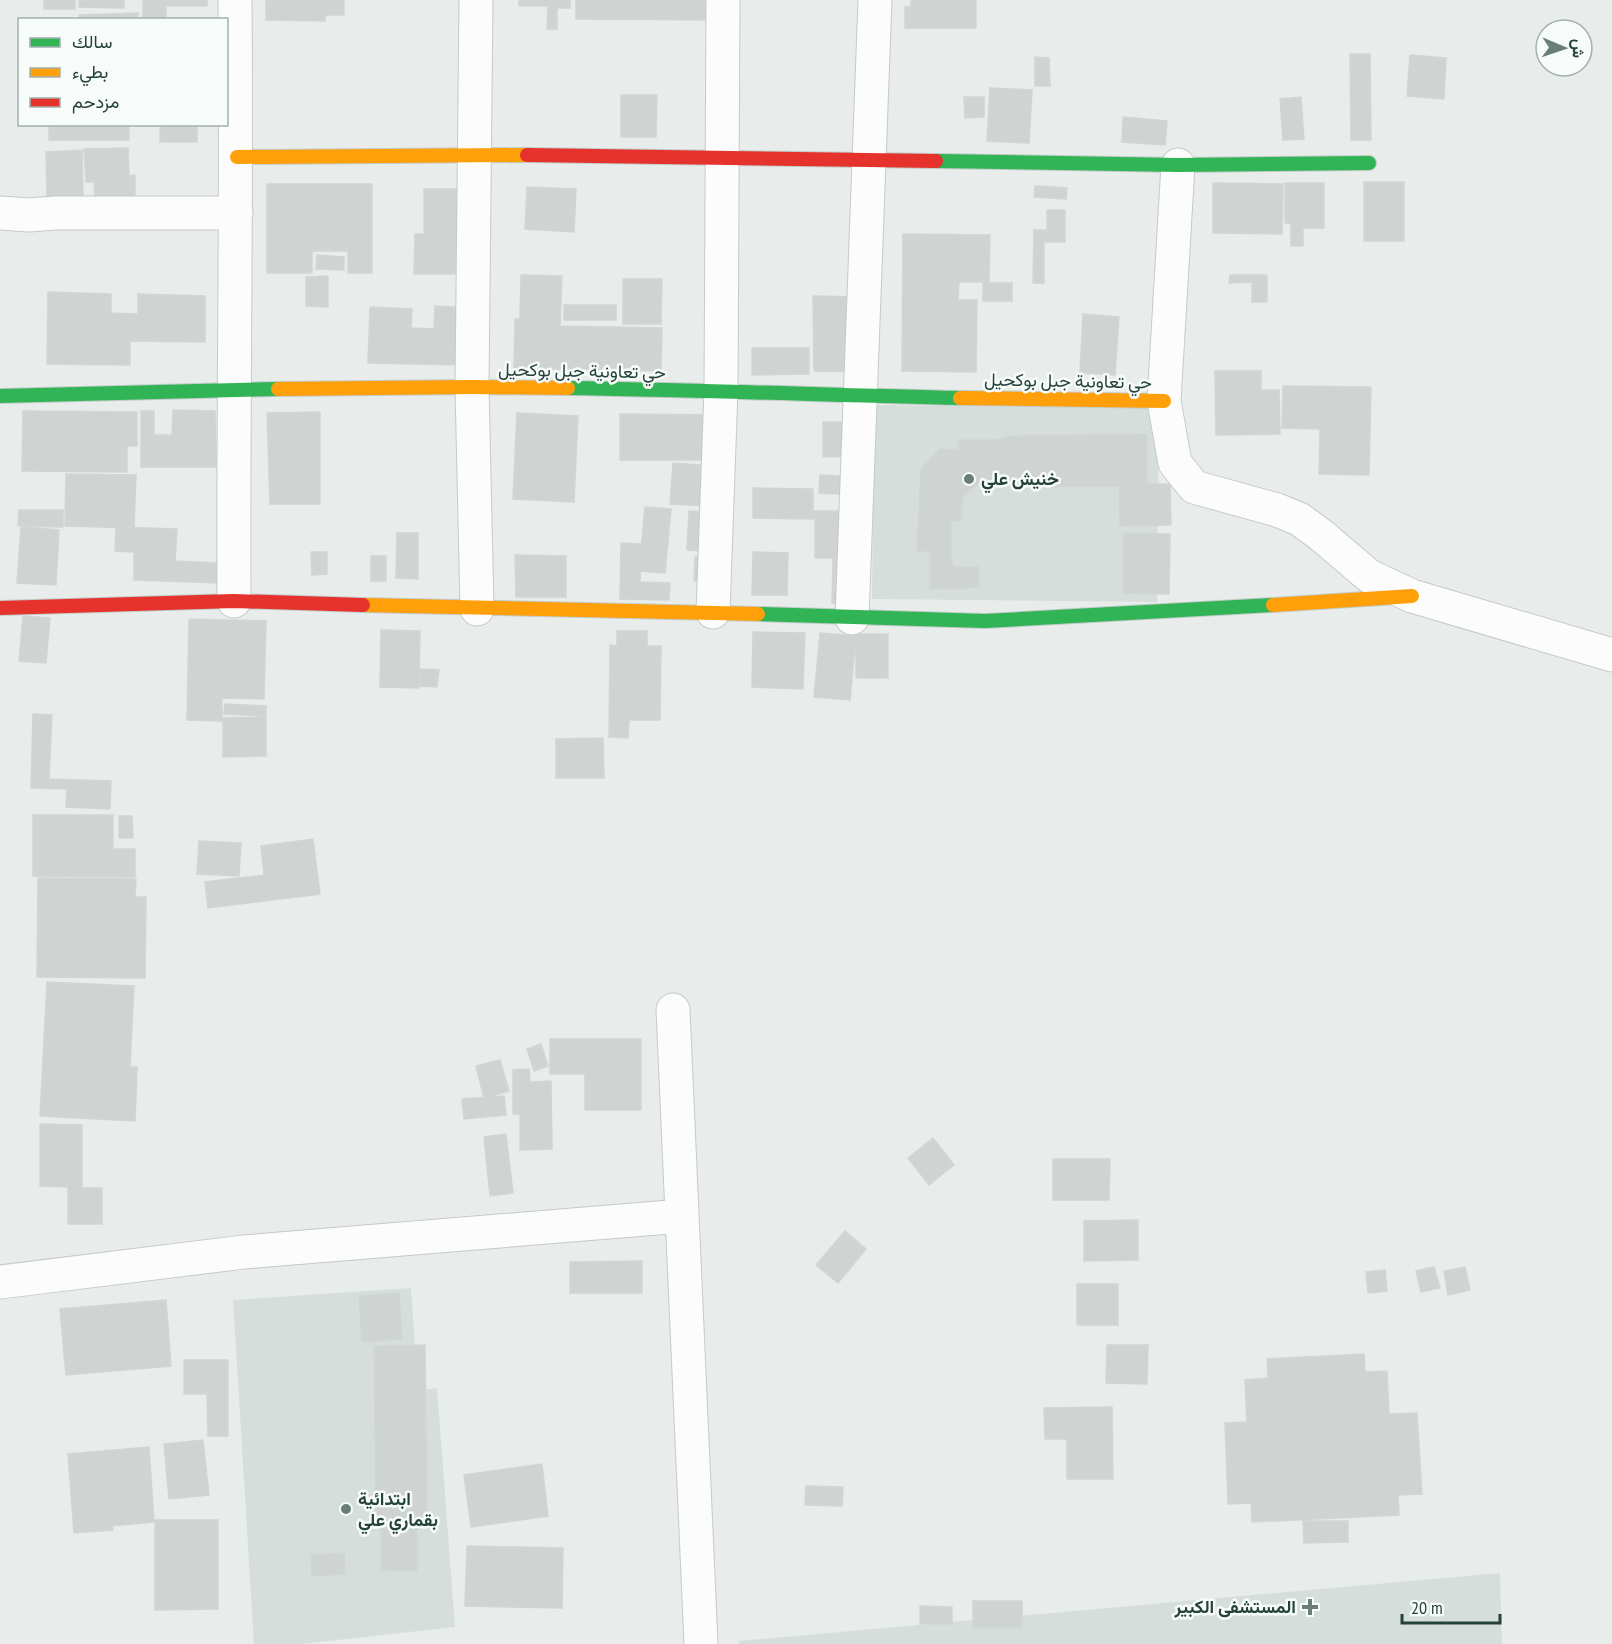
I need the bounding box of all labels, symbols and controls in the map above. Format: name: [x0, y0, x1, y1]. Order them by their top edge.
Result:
legend: [18, 18, 228, 126]
north arrow: [1534, 18, 1594, 78]
text: سالك: [72, 30, 112, 53]
text: ش: [1569, 39, 1589, 58]
text: بطيء: [72, 60, 108, 87]
text: مزدحم: [72, 90, 119, 114]
street label: حي تعاونية جبل بوكحيل: [498, 358, 666, 387]
street label: حي تعاونية جبل بوكحيل: [984, 368, 1152, 397]
place label: خنيش علي: [981, 467, 1059, 494]
marker: خنيش علي: [962, 472, 976, 486]
place label: ابتدائية بقماري علي: [358, 1487, 438, 1535]
marker: ابتدائية بقماري علي: [339, 1502, 353, 1516]
scale bar: [1402, 1587, 1500, 1625]
place label: المستشفى الكبير: [1173, 1595, 1296, 1618]
text: 20 m: [1411, 1596, 1443, 1619]
marker: المستشفى الكبير: [1301, 1598, 1319, 1616]

